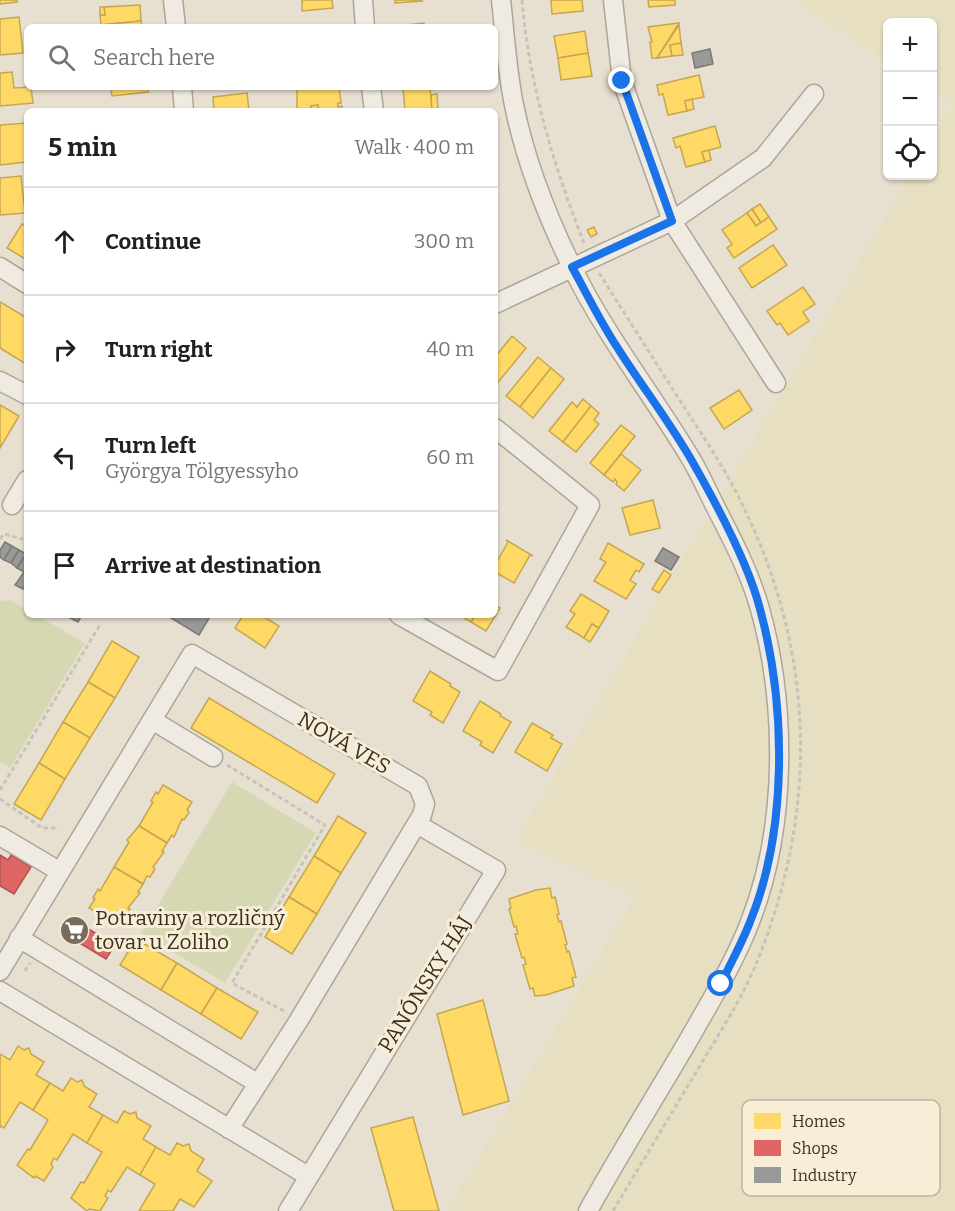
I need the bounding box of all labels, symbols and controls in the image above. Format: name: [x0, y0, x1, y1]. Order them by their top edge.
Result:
map controls: [883, 18, 937, 180]
button: +: [883, 18, 937, 72]
search box: [24, 24, 498, 90]
icon: search: [45, 41, 78, 74]
text: Search here: [93, 44, 215, 71]
route end: [608, 67, 634, 93]
button: −: [883, 72, 937, 126]
button: locate: [883, 126, 937, 180]
text: 5 min: [48, 132, 117, 163]
text: Walk · 400 m: [355, 135, 474, 159]
icon: ahead: [48, 225, 81, 258]
text: Continue: [105, 228, 201, 255]
text: 300 m: [414, 229, 474, 253]
icon: right: [48, 333, 81, 366]
text: Turn right: [105, 336, 213, 363]
text: 40 m: [426, 337, 474, 361]
text: Turn left: [105, 432, 197, 459]
icon: left: [48, 441, 81, 474]
text: 60 m: [426, 445, 474, 469]
text: Györgya Tölgyessyho: [105, 459, 299, 483]
icon: arrive: [48, 549, 81, 582]
text: Arrive at destination: [105, 552, 321, 579]
street label: NOVÁ VES: [293, 706, 395, 780]
place label: Potraviny a rozličný tovar u Zoliho: [95, 905, 286, 955]
street label: PANÓNSKY HÁJ: [373, 911, 477, 1057]
supermarket icon: Potraviny a rozličný tovar u Zoliho: [58, 914, 90, 946]
route start: [707, 970, 733, 996]
legend: [742, 1100, 940, 1196]
text: Homes: [792, 1112, 845, 1131]
text: Shops: [792, 1139, 838, 1158]
text: Industry: [792, 1166, 857, 1185]

